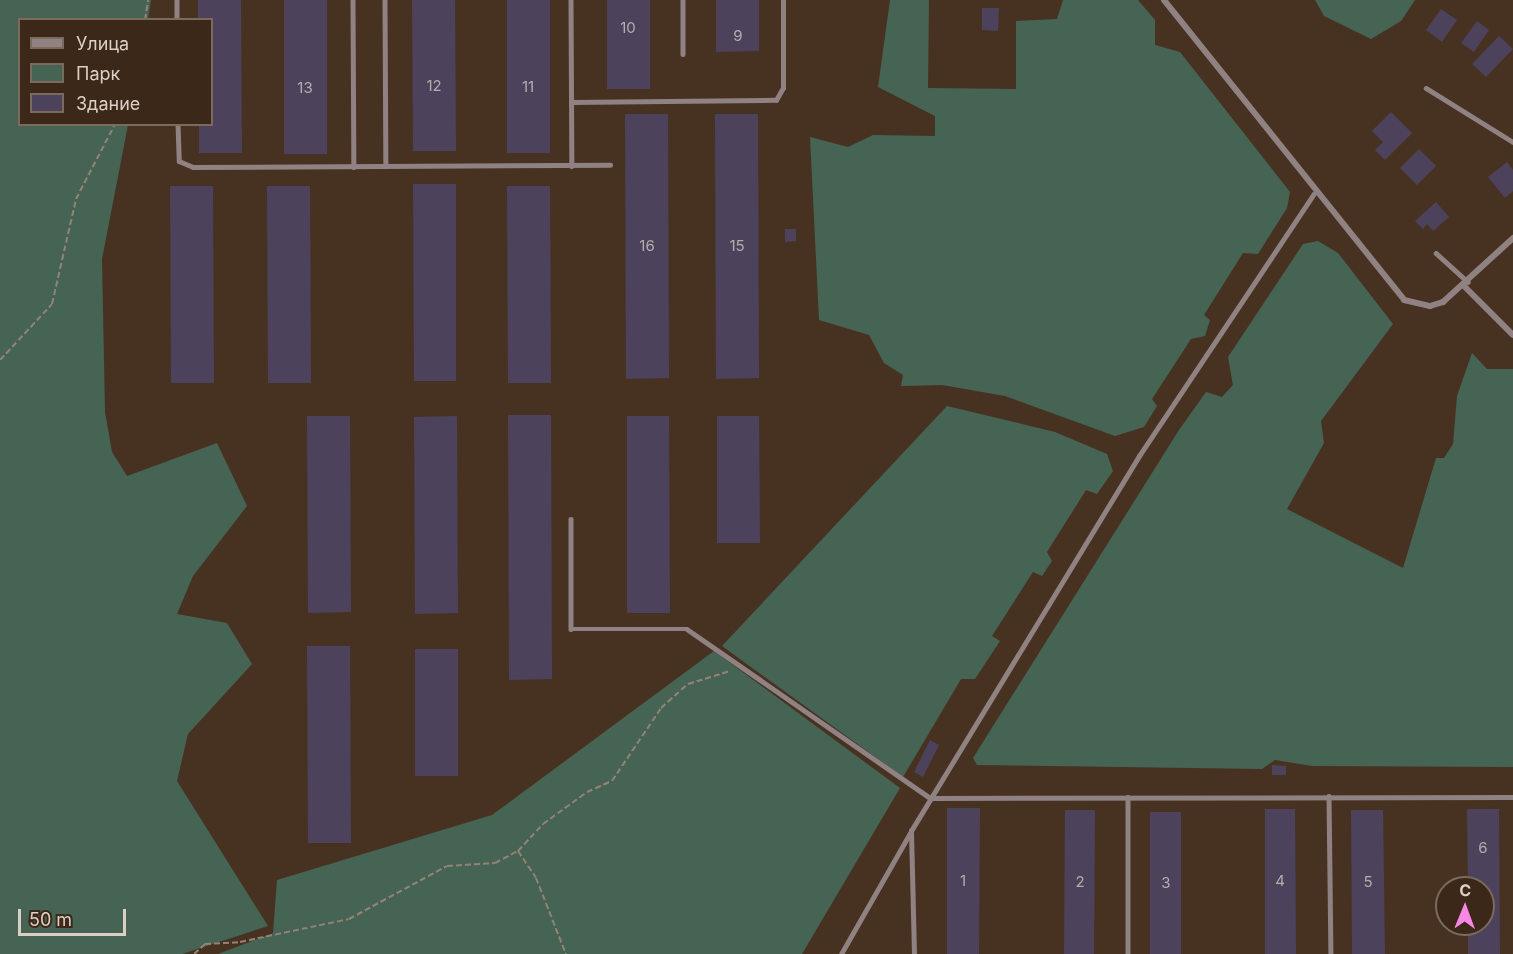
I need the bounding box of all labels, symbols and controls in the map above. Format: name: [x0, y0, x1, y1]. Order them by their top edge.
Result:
legend: [18, 18, 213, 126]
house number: 10: [620, 19, 636, 37]
house number: 9: [733, 27, 743, 45]
text: Улица: [76, 33, 129, 54]
text: Парк: [76, 63, 120, 84]
house number: 12: [426, 77, 442, 95]
house number: 11: [522, 78, 534, 96]
house number: 13: [297, 79, 313, 97]
text: Здание: [76, 93, 140, 114]
house number: 16: [639, 237, 655, 255]
house number: 15: [729, 237, 745, 255]
house number: 6: [1478, 839, 1488, 857]
house number: 1: [960, 872, 966, 890]
house number: 4: [1275, 872, 1285, 890]
house number: 2: [1075, 873, 1085, 891]
house number: 5: [1363, 873, 1373, 891]
house number: 3: [1161, 874, 1171, 892]
north arrow: [1435, 876, 1495, 936]
text: С: [1459, 880, 1471, 900]
scale bar: [21, 897, 129, 935]
text: 50 m: [29, 909, 72, 930]

